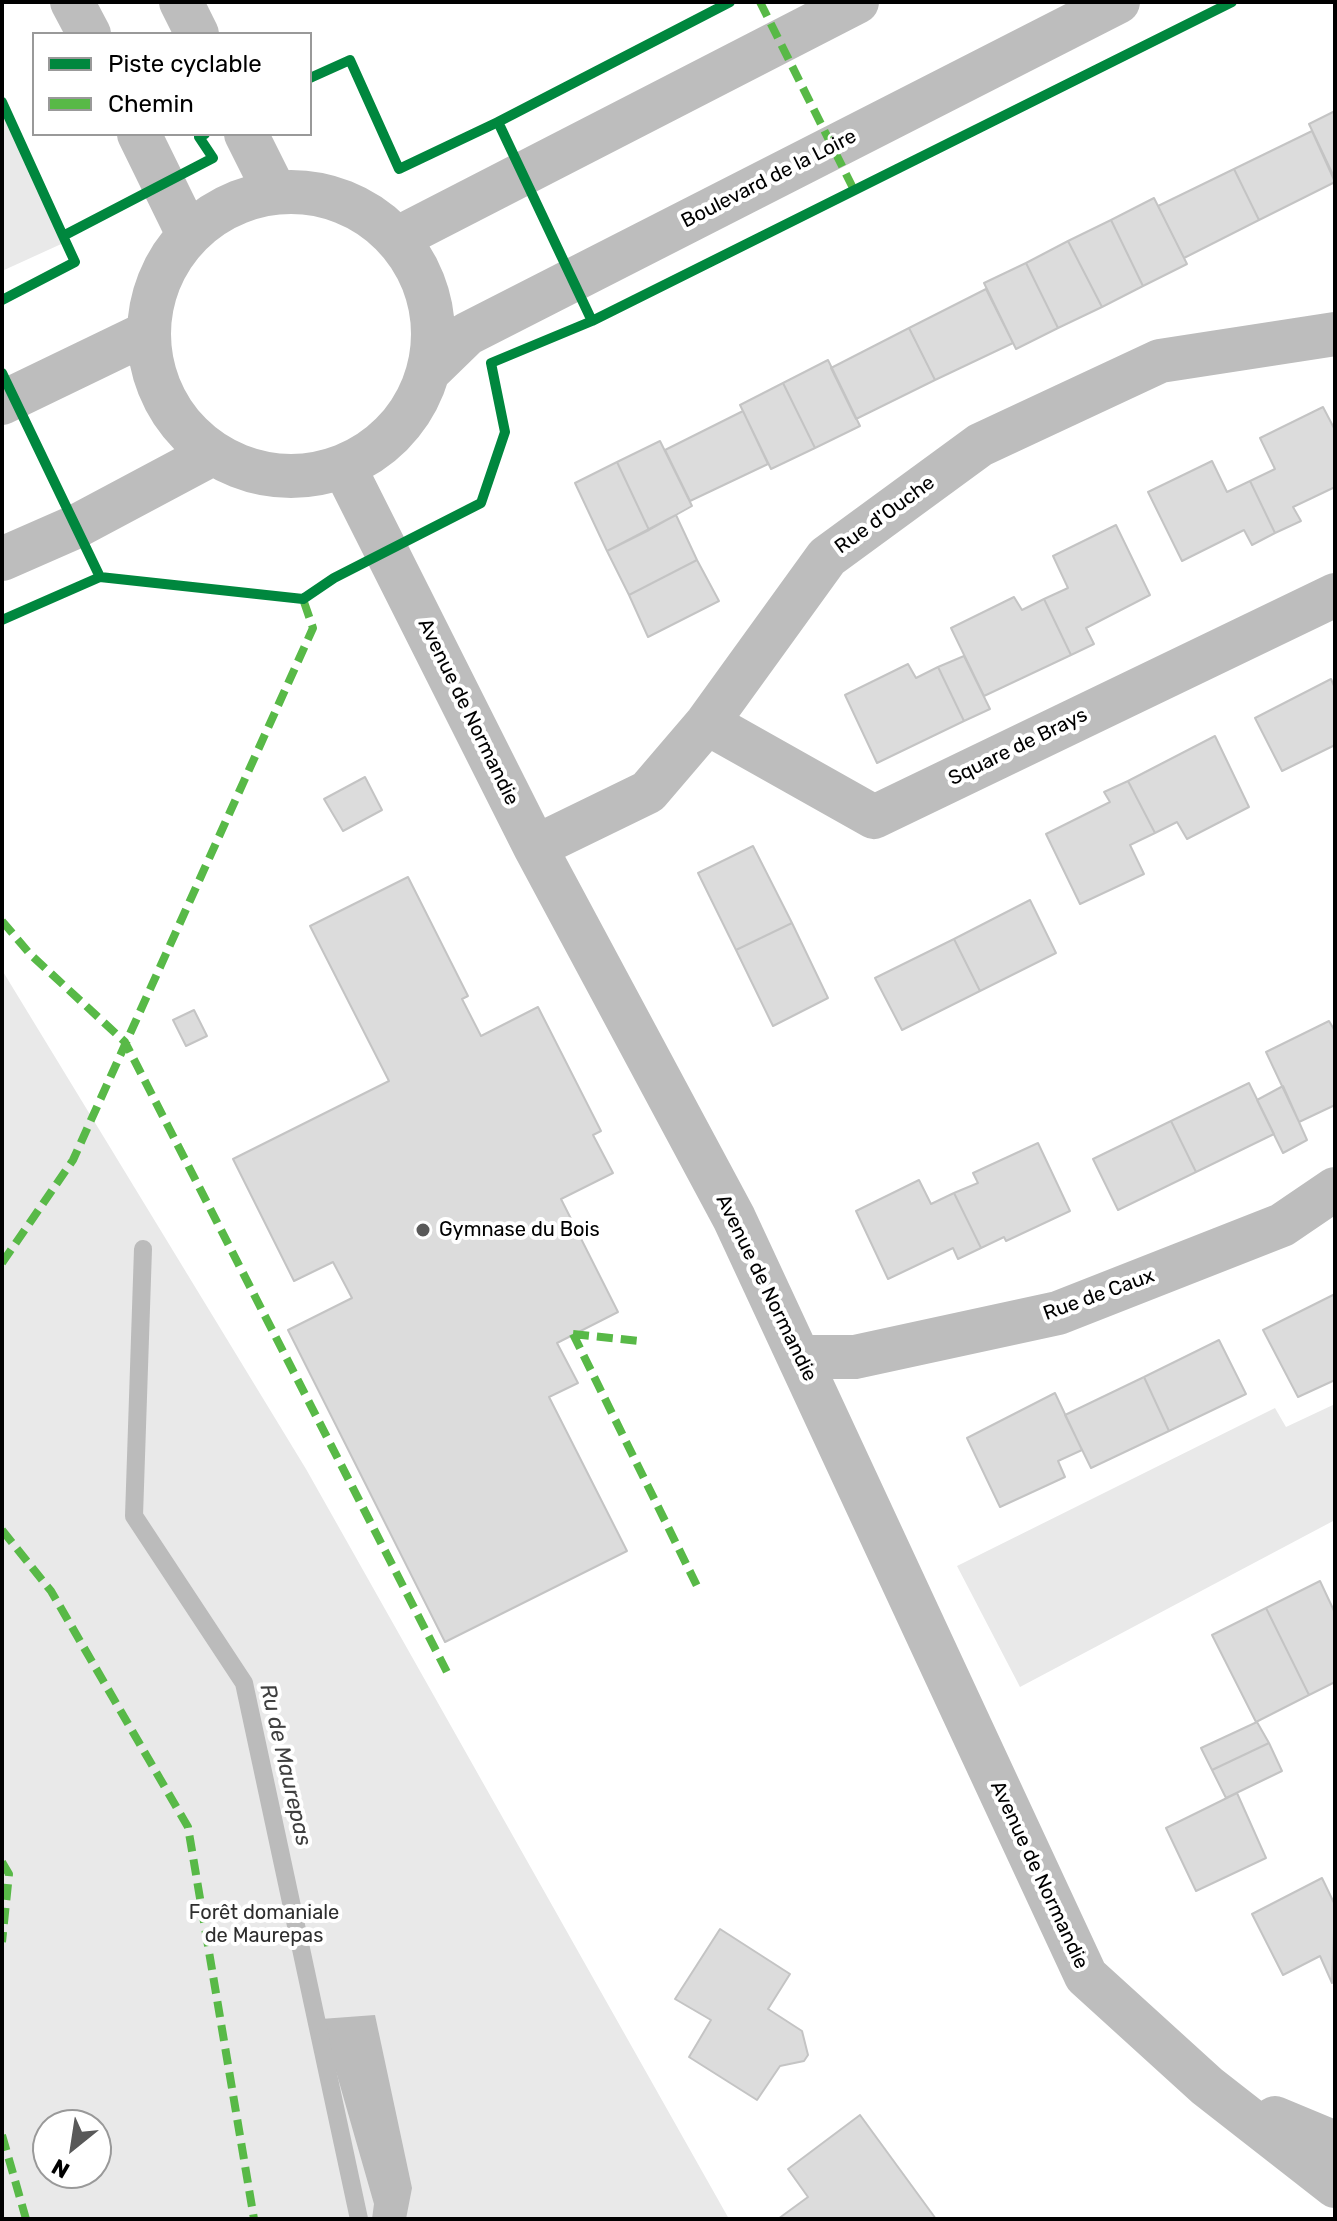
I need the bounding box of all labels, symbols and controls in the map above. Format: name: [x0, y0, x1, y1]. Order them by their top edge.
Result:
legend: [32, 32, 312, 136]
text: Piste cyclable: [108, 50, 262, 78]
text: Chemin: [108, 90, 194, 118]
street label: Boulevard de la Loire: [677, 124, 861, 234]
street label: Rue d'Ouche: [830, 471, 940, 559]
street label: Avenue de Normandie: [412, 615, 524, 809]
street label: Square de Brays: [945, 703, 1091, 791]
street label: Avenue de Normandie: [710, 1191, 822, 1385]
place label: Gymnase du Bois: [439, 1218, 600, 1242]
marker: Gymnase du Bois: [414, 1221, 432, 1239]
street label: Rue de Caux: [1040, 1264, 1158, 1326]
water label: Ru de Maurepas: [254, 1681, 316, 1849]
street label: Avenue de Normandie: [985, 1777, 1093, 1973]
park label: Forêt domaniale de Maurepas: [189, 1901, 339, 1948]
north arrow: [32, 2109, 112, 2189]
text: N: [47, 2153, 74, 2184]

